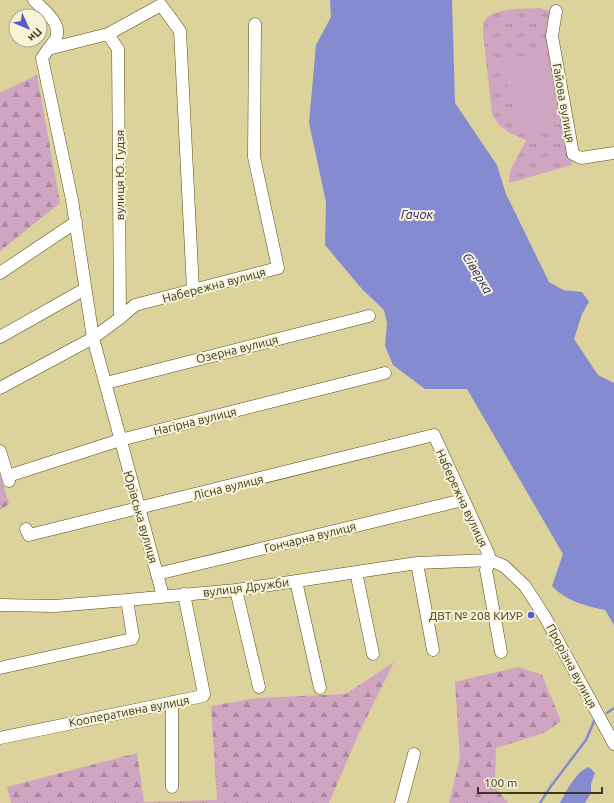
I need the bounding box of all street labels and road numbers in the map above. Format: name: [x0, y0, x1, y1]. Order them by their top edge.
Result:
street label: Гайова вулиця: [551, 62, 577, 144]
street label: вулиця Ю. Гудзя: [113, 130, 126, 220]
street label: Набережна вулиця: [161, 265, 267, 305]
street label: Озерна вулиця: [194, 332, 280, 366]
street label: Нагірна вулиця: [152, 404, 238, 438]
street label: Набережна вулиця: [434, 447, 490, 549]
street label: Юрівська вулиця: [122, 469, 160, 565]
street label: Лісна вулиця: [191, 472, 265, 502]
street label: Гончарна вулиця: [263, 519, 357, 555]
street label: вулиця Дружби: [202, 575, 290, 599]
street label: Прорізна вулиця: [544, 622, 600, 710]
street label: Кооперативна вулиця: [68, 693, 190, 729]

